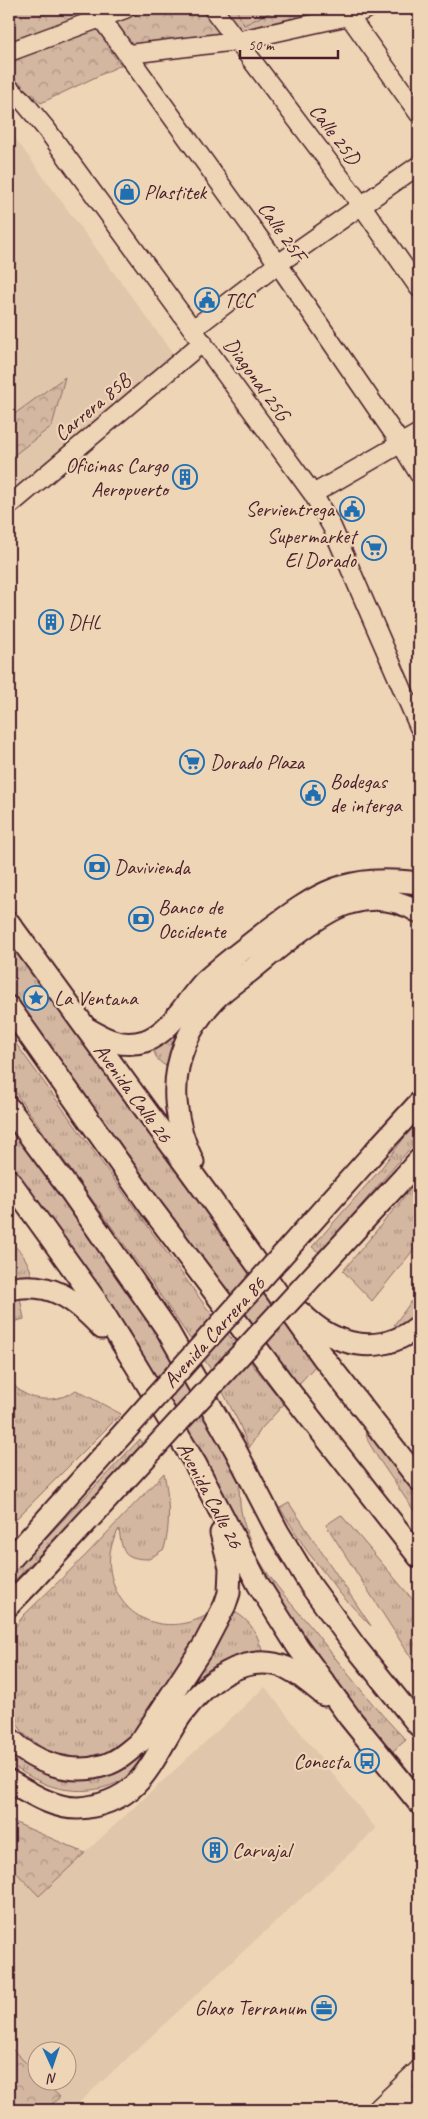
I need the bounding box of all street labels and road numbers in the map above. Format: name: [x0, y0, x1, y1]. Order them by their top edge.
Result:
street label: Calle 25D: [304, 99, 367, 171]
street label: Calle 25F: [252, 196, 314, 269]
street label: Diagonal 25G: [218, 333, 297, 428]
street label: Carrera 85B: [48, 366, 137, 447]
street label: Avenida Calle 26: [88, 1038, 178, 1148]
street label: Avenida Carrera 86: [157, 1271, 271, 1393]
street label: Avenida Calle 26: [171, 1437, 249, 1553]

